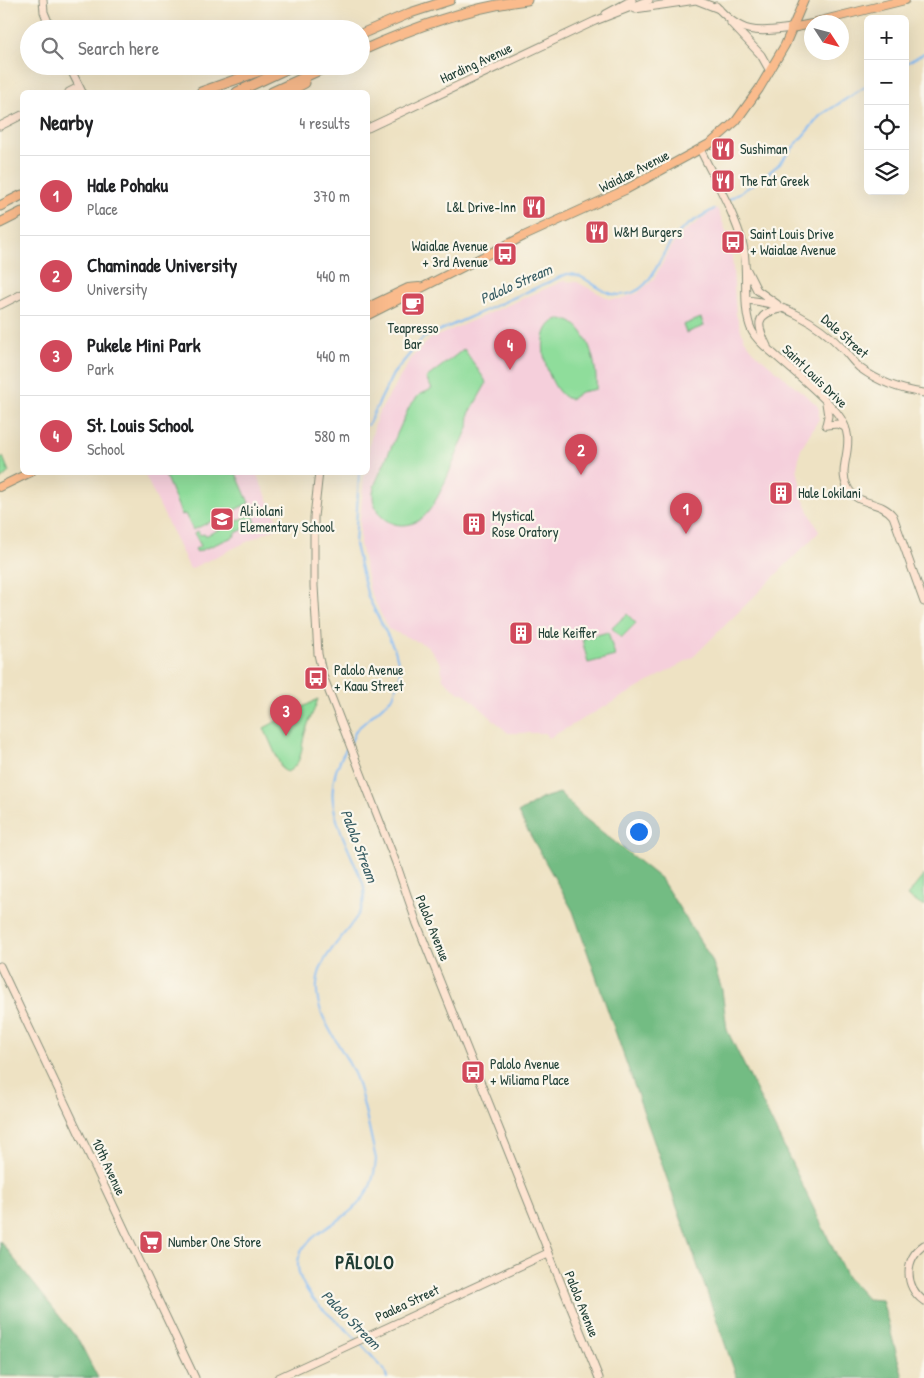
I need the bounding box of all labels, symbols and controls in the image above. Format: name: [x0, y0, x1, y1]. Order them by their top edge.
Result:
north arrow: [804, 15, 849, 60]
map controls: [864, 15, 909, 195]
button: +: [864, 15, 909, 60]
search box: [20, 20, 370, 75]
icon: search: [38, 34, 66, 62]
text: Search here: [78, 35, 159, 61]
street label: Harding Avenue: [437, 37, 516, 88]
button: −: [864, 60, 909, 105]
button: locate: [864, 105, 909, 150]
text: Nearby: [40, 108, 93, 137]
text: 4 results: [299, 112, 350, 134]
restaurant icon: Sushiman: [710, 136, 736, 162]
place label: Sushiman: [740, 139, 788, 158]
street label: Waialae Avenue: [595, 145, 672, 196]
button: layers: [864, 150, 909, 195]
restaurant icon: The Fat Greek: [710, 168, 736, 194]
place label: The Fat Greek: [740, 171, 809, 190]
text: Hale Pohaku: [87, 172, 168, 198]
text: 1: [53, 185, 59, 207]
text: 370 m: [313, 185, 350, 207]
restaurant icon: L&L Drive-Inn: [521, 194, 547, 220]
place label: L&L Drive-Inn: [447, 197, 516, 216]
text: Place: [87, 198, 118, 220]
restaurant icon: W&M Burgers: [584, 219, 610, 245]
place label: W&M Burgers: [614, 222, 682, 242]
place label: Saint Louis Drive + Waialae Avenue: [750, 224, 837, 259]
bus stop icon: Saint Louis Drive + Waialae Avenue: [720, 229, 746, 255]
place label: Waialae Avenue + 3rd Avenue: [412, 236, 488, 271]
bus stop icon: Waialae Avenue + 3rd Avenue: [492, 241, 518, 267]
text: Chaminade University: [87, 252, 237, 278]
water label: Palolo Stream: [477, 258, 556, 309]
text: 2: [52, 265, 60, 287]
text: 440 m: [316, 265, 350, 287]
text: University: [87, 278, 148, 300]
cafe icon: Teapresso Bar: [400, 291, 426, 317]
street label: Dole Street: [818, 309, 873, 362]
place label: Teapresso Bar: [388, 318, 439, 353]
pin: 4: [494, 329, 526, 370]
text: Pukele Mini Park: [87, 332, 201, 358]
street label: Saint Louis Drive: [779, 340, 852, 412]
text: 3: [52, 345, 60, 367]
text: 440 m: [316, 345, 350, 367]
text: Park: [87, 358, 114, 380]
text: St. Louis School: [87, 412, 193, 438]
text: 4: [53, 425, 59, 447]
text: 580 m: [315, 425, 350, 447]
pin: 2: [565, 434, 597, 475]
text: School: [87, 438, 124, 460]
building icon: Hale Lokilani: [768, 480, 794, 506]
place label: Hale Lokilani: [798, 483, 861, 502]
pin: 1: [670, 493, 702, 534]
place label: Ali'iolani Elementary School: [240, 501, 335, 537]
school or university icon: Ali'iolani Elementary School: [209, 506, 235, 532]
place label: Mystical Rose Oratory: [492, 506, 559, 542]
building icon: Mystical Rose Oratory: [461, 511, 487, 537]
building icon: Hale Keiffer: [508, 620, 534, 646]
place label: Hale Keiffer: [538, 623, 598, 642]
place label: Palolo Avenue + Kaau Street: [334, 660, 404, 695]
bus stop icon: Palolo Avenue + Kaau Street: [303, 665, 329, 691]
pin: 3: [270, 695, 302, 736]
water label: Palolo Stream: [336, 806, 383, 886]
your location: [626, 819, 652, 845]
street label: Palolo Avenue: [412, 892, 455, 964]
place label: Palolo Avenue + Wiliama Place: [490, 1054, 570, 1089]
bus stop icon: Palolo Avenue + Wiliama Place: [460, 1059, 486, 1085]
street label: 10th Avenue: [88, 1135, 131, 1199]
supermarket icon: Number One Store: [138, 1229, 164, 1255]
place label: Number One Store: [168, 1232, 262, 1251]
district label: PĀLOLO: [335, 1249, 395, 1275]
street label: Palolo Avenue: [561, 1268, 604, 1340]
street label: Paalea Street: [372, 1279, 442, 1326]
water label: Palolo Stream: [317, 1285, 386, 1355]

